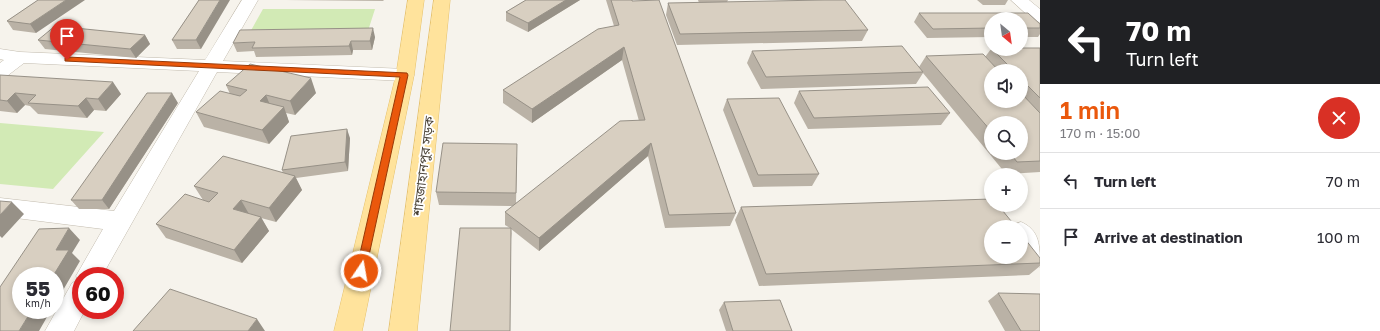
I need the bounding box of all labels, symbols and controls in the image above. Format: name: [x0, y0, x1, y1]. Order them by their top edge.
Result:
north arrow: [984, 12, 1028, 56]
map controls: [984, 12, 1028, 264]
text: 70 m: [1126, 14, 1191, 47]
icon: left: [1060, 16, 1112, 68]
pin: [50, 19, 84, 60]
icon: arrive: [56, 25, 78, 47]
text: Turn left: [1126, 48, 1199, 70]
button: sound: [984, 64, 1028, 108]
text: 1 min: [1060, 95, 1120, 124]
button: close: [1318, 97, 1360, 139]
street label: শাহজাহানপুর সড়ক: [409, 115, 438, 218]
button: search: [984, 116, 1028, 160]
text: 170 m · 15:00: [1060, 125, 1140, 141]
button: +: [984, 168, 1028, 212]
icon: left: [1060, 170, 1082, 192]
text: Turn left: [1094, 172, 1156, 190]
text: 70 m: [1326, 172, 1360, 190]
button: −: [984, 220, 1028, 264]
icon: arrive: [1060, 226, 1082, 248]
text: Arrive at destination: [1094, 228, 1243, 246]
text: 100 m: [1317, 228, 1360, 246]
position arrow: [340, 250, 382, 292]
speed limit sign: 60: [72, 267, 124, 319]
text: 55: [26, 276, 50, 300]
text: km/h: [25, 297, 51, 309]

